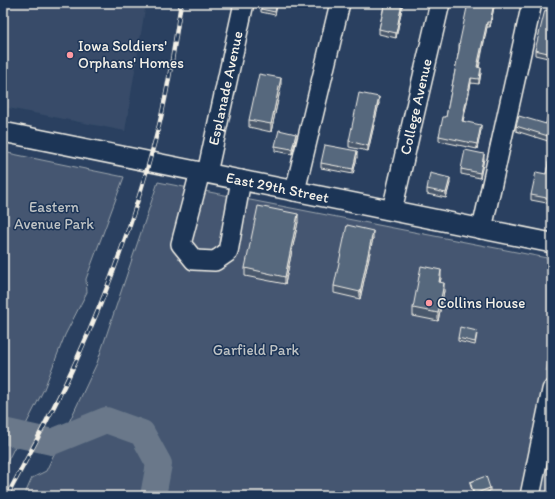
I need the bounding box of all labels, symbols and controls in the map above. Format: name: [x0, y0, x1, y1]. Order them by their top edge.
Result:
street label: Esplanade Avenue: [204, 29, 247, 147]
place label: Iowa Soldiers' Orphans' Homes: [78, 37, 184, 72]
marker: Iowa Soldiers' Orphans' Homes: [65, 50, 75, 60]
street label: College Avenue: [396, 57, 436, 157]
street label: East 29th Street: [224, 168, 331, 207]
park label: Eastern Avenue Park: [14, 198, 94, 233]
place label: Collins House: [437, 294, 525, 312]
marker: Collins House: [424, 298, 434, 308]
park label: Garfield Park: [213, 341, 300, 359]

